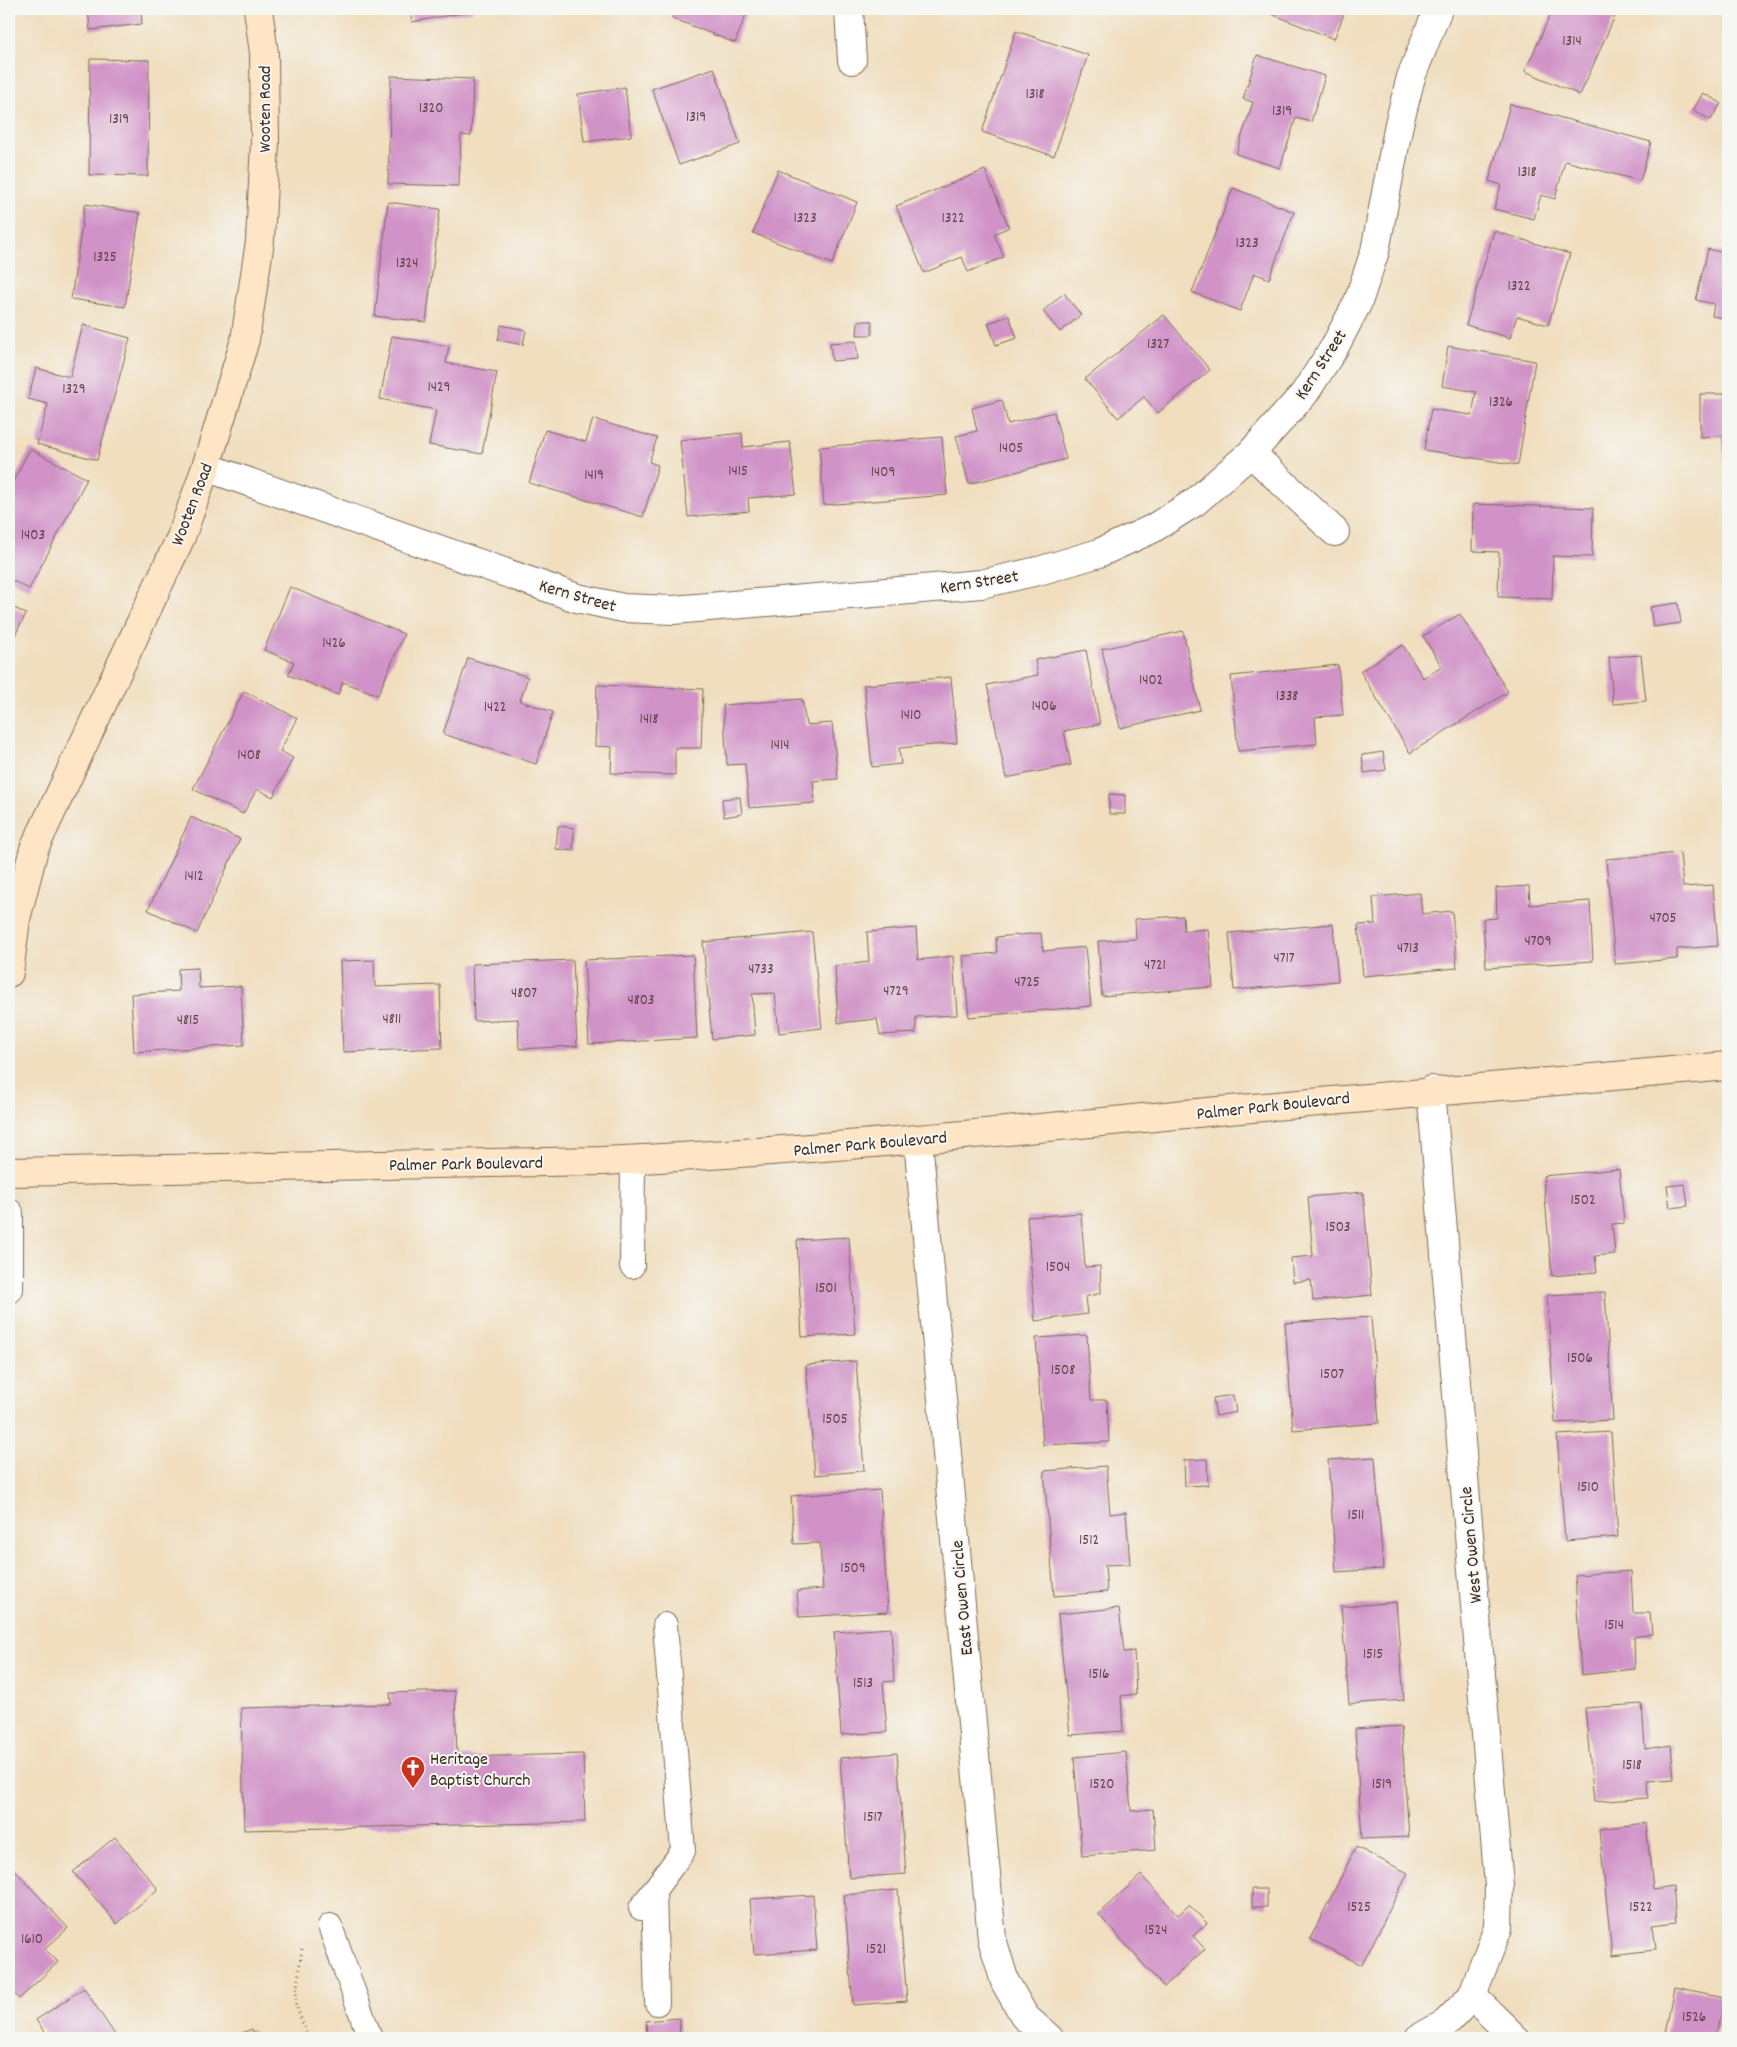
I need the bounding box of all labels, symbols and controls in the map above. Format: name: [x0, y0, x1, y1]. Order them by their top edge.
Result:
house number: 1314: [1562, 31, 1582, 53]
street label: Wooten Road: [254, 65, 279, 153]
house number: 1318: [1025, 84, 1045, 106]
house number: 1320: [419, 98, 443, 120]
house number: 1319: [1272, 101, 1292, 123]
house number: 1319: [686, 107, 706, 129]
house number: 1319: [109, 109, 129, 131]
house number: 1318: [1517, 162, 1537, 184]
house number: 1323: [793, 208, 817, 230]
house number: 1322: [941, 208, 965, 230]
house number: 1323: [1235, 233, 1259, 255]
house number: 1325: [93, 247, 117, 269]
house number: 1324: [396, 253, 418, 275]
house number: 1322: [1507, 276, 1531, 298]
street label: Kern Street: [1290, 325, 1354, 405]
house number: 1327: [1147, 334, 1169, 356]
house number: 1429: [428, 377, 450, 399]
house number: 1329: [62, 379, 86, 401]
house number: 1326: [1489, 392, 1513, 414]
house number: 1405: [999, 438, 1023, 460]
street label: Wooten Road: [166, 460, 221, 550]
house number: 1415: [728, 461, 748, 483]
house number: 1409: [871, 462, 895, 484]
house number: 1419: [584, 465, 604, 487]
house number: 1403: [21, 525, 45, 547]
street label: Kern Street: [938, 565, 1021, 602]
street label: Kern Street: [536, 574, 619, 620]
house number: 1426: [322, 633, 346, 655]
house number: 1402: [1139, 670, 1163, 692]
house number: 1338: [1276, 686, 1298, 708]
house number: 1406: [1031, 696, 1057, 718]
house number: 1422: [484, 697, 506, 719]
house number: 1410: [901, 705, 921, 727]
house number: 1418: [640, 709, 658, 731]
house number: 1414: [770, 735, 790, 757]
house number: 1408: [237, 745, 261, 767]
house number: 1412: [184, 866, 204, 888]
house number: 4705: [1649, 908, 1677, 930]
house number: 4709: [1524, 931, 1552, 953]
house number: 4713: [1397, 938, 1419, 960]
house number: 4717: [1273, 948, 1295, 970]
house number: 4721: [1144, 955, 1166, 977]
house number: 4733: [748, 959, 774, 981]
house number: 4725: [1014, 972, 1040, 994]
house number: 4729: [883, 981, 909, 1003]
house number: 4807: [511, 983, 537, 1005]
house number: 4803: [627, 990, 655, 1012]
house number: 4811: [383, 1009, 401, 1031]
house number: 4815: [177, 1010, 199, 1032]
street label: Palmer Park Boulevard: [1195, 1087, 1351, 1128]
street label: Palmer Park Boulevard: [792, 1126, 948, 1165]
street label: Palmer Park Boulevard: [389, 1152, 543, 1179]
house number: 1502: [1571, 1190, 1595, 1212]
house number: 1503: [1325, 1217, 1351, 1239]
house number: 1504: [1046, 1257, 1070, 1279]
house number: 1501: [815, 1278, 837, 1300]
house number: 1506: [1567, 1348, 1593, 1370]
house number: 1508: [1051, 1360, 1075, 1382]
house number: 1507: [1320, 1364, 1344, 1386]
house number: 1505: [822, 1409, 848, 1431]
house number: 1510: [1577, 1477, 1599, 1499]
street label: West Owen Circle: [1455, 1485, 1490, 1604]
house number: 1511: [1348, 1505, 1364, 1527]
house number: 1512: [1079, 1530, 1099, 1552]
street label: East Owen Circle: [946, 1539, 981, 1656]
house number: 1509: [840, 1558, 866, 1580]
house number: 1514: [1604, 1615, 1624, 1637]
house number: 1515: [1363, 1644, 1383, 1666]
house number: 1516: [1089, 1664, 1109, 1686]
house number: 1513: [853, 1673, 873, 1695]
place label: Heritage Baptist Church: [430, 1748, 531, 1794]
church icon: Heritage Baptist Church: [400, 1755, 426, 1789]
house number: 1518: [1622, 1755, 1642, 1777]
house number: 1520: [1090, 1774, 1114, 1796]
house number: 1519: [1372, 1774, 1392, 1796]
house number: 1517: [863, 1807, 883, 1829]
house number: 1525: [1347, 1897, 1371, 1919]
house number: 1522: [1629, 1897, 1653, 1919]
house number: 1524: [1144, 1920, 1168, 1942]
house number: 1610: [21, 1929, 43, 1951]
house number: 1521: [866, 1939, 886, 1961]
house number: 1526: [1682, 2007, 1706, 2029]

